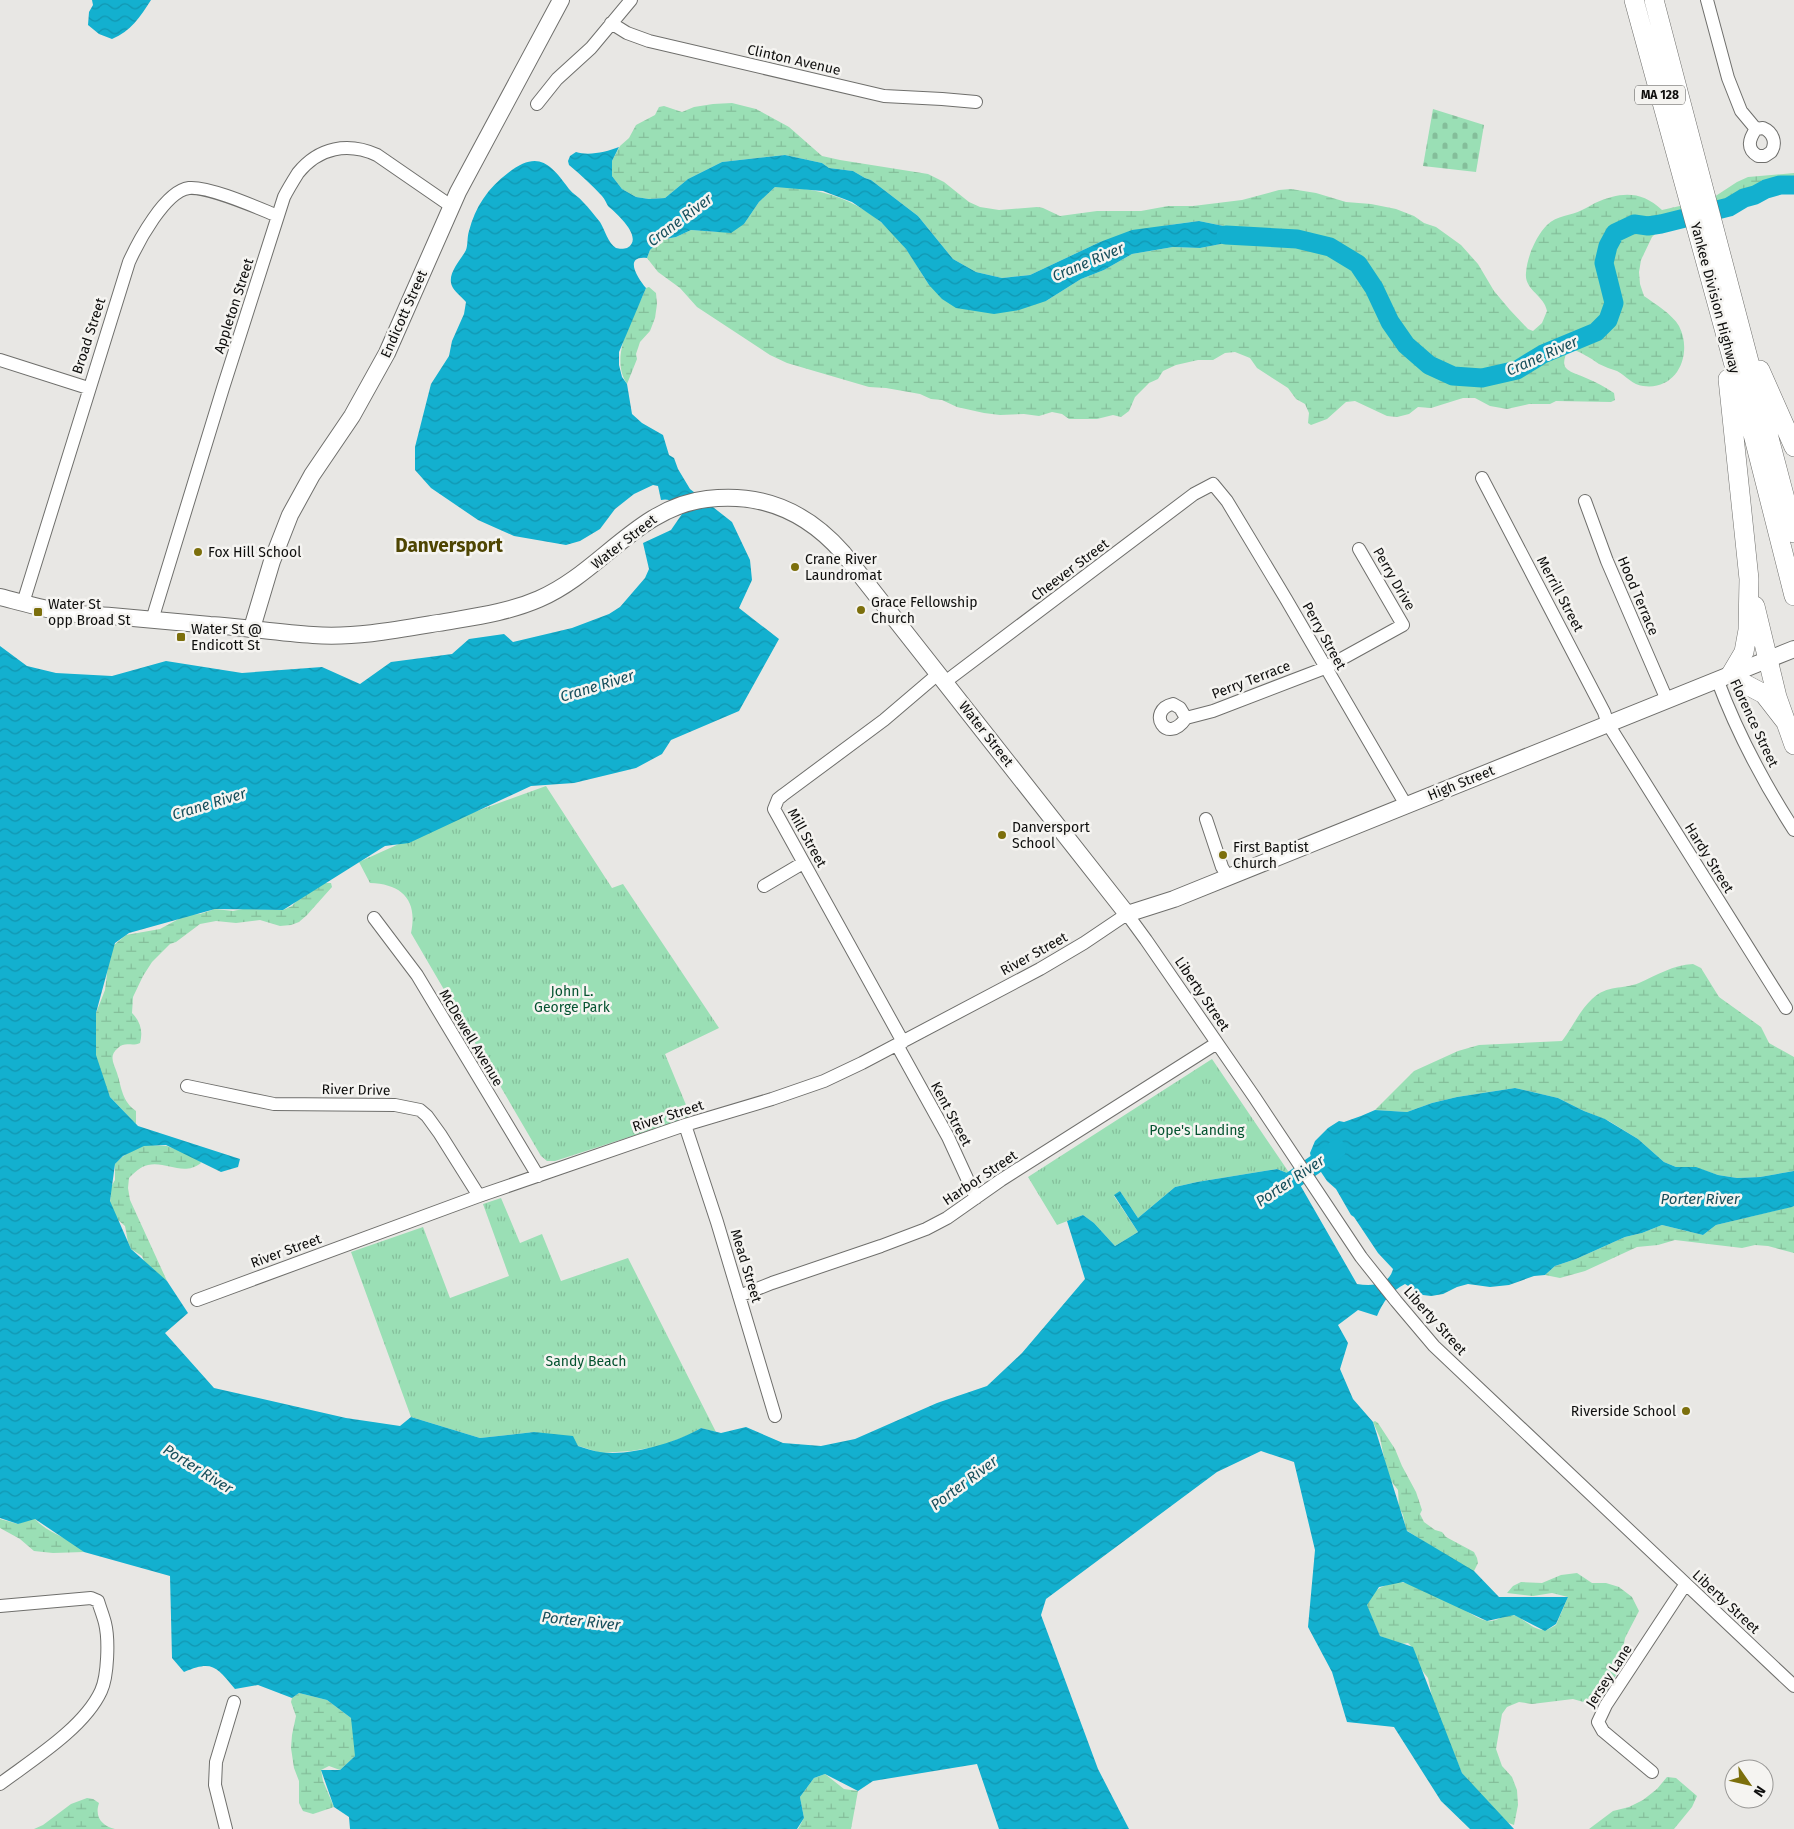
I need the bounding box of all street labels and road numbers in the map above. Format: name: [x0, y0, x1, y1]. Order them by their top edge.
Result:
street label: Clinton Avenue: [746, 41, 842, 79]
road number: MA 128: [1635, 86, 1685, 104]
street label: Yankee Division Highway: [1687, 220, 1743, 376]
street label: Appleton Street: [211, 255, 258, 356]
street label: Endicott Street: [377, 267, 431, 361]
street label: Broad Street: [69, 295, 110, 376]
street label: Water Street: [588, 511, 661, 573]
street label: Cheever Street: [1028, 535, 1113, 605]
street label: Perry Drive: [1369, 545, 1419, 613]
street label: Merrill Street: [1533, 553, 1587, 636]
street label: Hood Terrace: [1614, 554, 1662, 638]
street label: Perry Street: [1298, 599, 1350, 674]
street label: Perry Terrace: [1209, 657, 1293, 703]
street label: Florence Street: [1726, 676, 1782, 771]
street label: Water Street: [955, 698, 1017, 771]
street label: High Street: [1425, 762, 1498, 804]
street label: Mill Street: [784, 806, 831, 871]
street label: Hardy Street: [1681, 820, 1738, 897]
street label: River Street: [998, 928, 1071, 979]
street label: Liberty Street: [1171, 954, 1234, 1035]
street label: McDewell Avenue: [435, 986, 507, 1090]
street label: Kent Street: [927, 1079, 976, 1150]
street label: River Drive: [321, 1081, 391, 1099]
street label: River Street: [630, 1096, 707, 1136]
street label: Harbor Street: [940, 1146, 1021, 1209]
street label: Mead Street: [727, 1227, 766, 1306]
street label: River Street: [248, 1230, 325, 1272]
street label: Liberty Street: [1400, 1283, 1471, 1359]
street label: Liberty Street: [1689, 1567, 1764, 1638]
street label: Jersey Lane: [1582, 1641, 1636, 1711]

